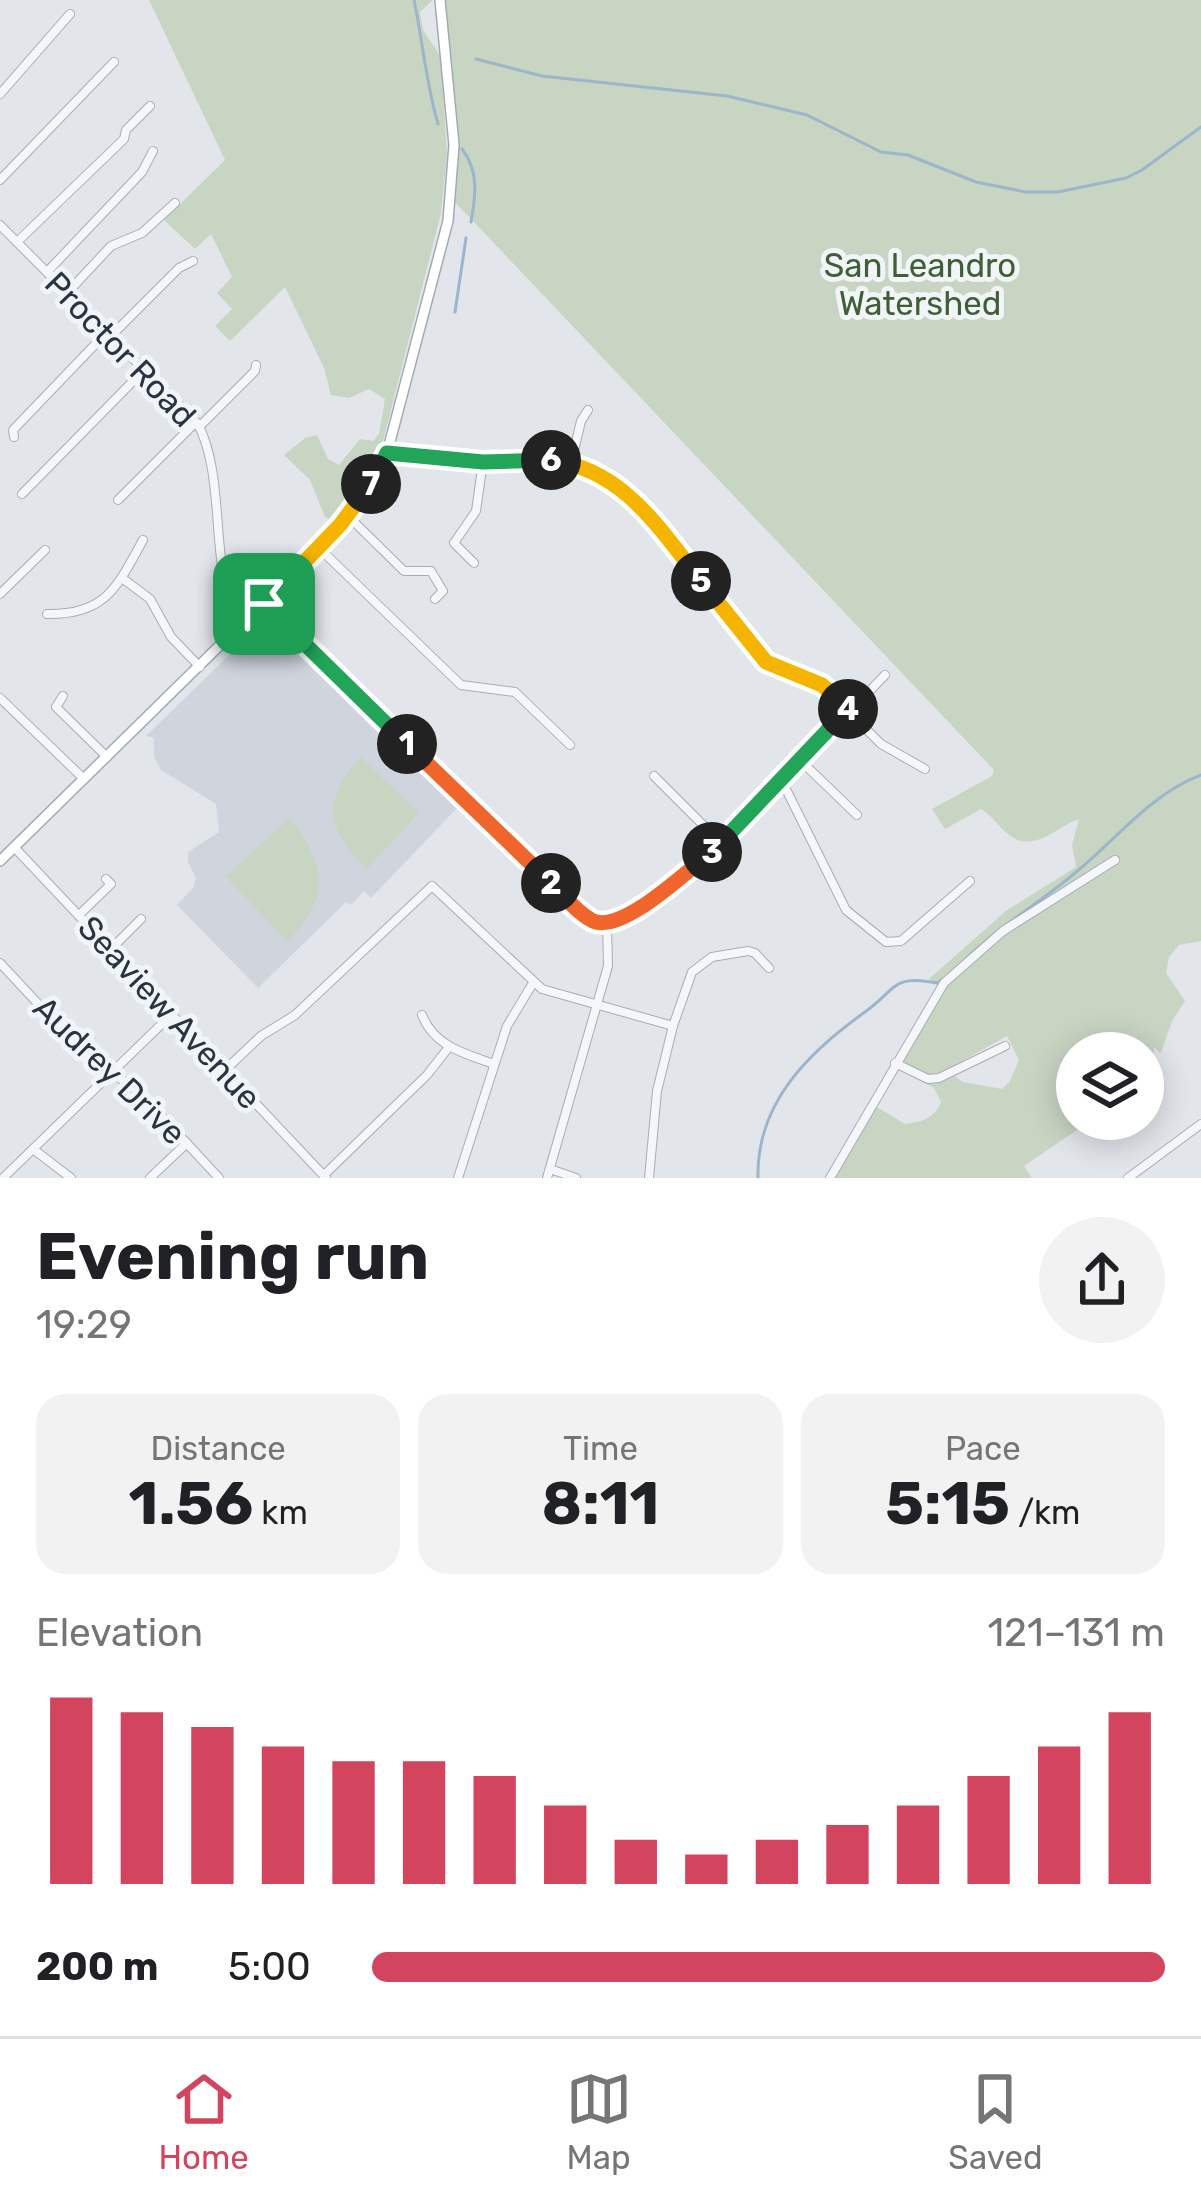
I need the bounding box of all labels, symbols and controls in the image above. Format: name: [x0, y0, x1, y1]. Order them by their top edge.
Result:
park label: San Leandro Watershed: [824, 246, 1016, 323]
street label: Proctor Road: [37, 264, 204, 435]
pin: 6: [521, 430, 581, 490]
text: 6: [540, 440, 562, 479]
pin: 7: [341, 454, 401, 514]
text: 7: [362, 464, 380, 503]
pin: 5: [671, 551, 731, 611]
pin: [213, 553, 315, 655]
text: 5: [690, 561, 712, 600]
icon: arrive: [231, 571, 297, 637]
pin: 4: [818, 679, 878, 739]
text: 4: [837, 689, 859, 728]
pin: 1: [377, 714, 437, 774]
text: 1: [399, 724, 415, 763]
pin: 3: [682, 822, 742, 882]
text: 3: [701, 832, 723, 871]
pin: 2: [521, 853, 581, 913]
text: 2: [540, 863, 562, 902]
street label: Seaview Avenue: [70, 908, 269, 1117]
street label: Audrey Drive: [26, 988, 194, 1153]
map controls: [1056, 1032, 1164, 1140]
button: layers: [1056, 1032, 1164, 1140]
text: Evening run: [36, 1217, 429, 1296]
button: share: [1039, 1217, 1165, 1343]
text: 19:29: [36, 1302, 132, 1348]
text: Distance: [150, 1429, 286, 1468]
text: Time: [563, 1429, 638, 1468]
text: Pace: [945, 1429, 1021, 1468]
text: 1.56: [129, 1468, 253, 1539]
text: 8:11: [542, 1468, 659, 1539]
text: 5:15: [885, 1468, 1010, 1539]
text: km: [253, 1493, 308, 1532]
text: /km: [1010, 1493, 1080, 1532]
text: Elevation: [36, 1610, 203, 1656]
text: 121–131 m: [987, 1610, 1165, 1656]
text: 200 m: [36, 1944, 158, 1990]
text: 5:00: [228, 1944, 311, 1990]
tab: Home: [158, 2066, 249, 2177]
tab: Map: [566, 2066, 632, 2177]
tab: Saved: [948, 2066, 1043, 2177]

